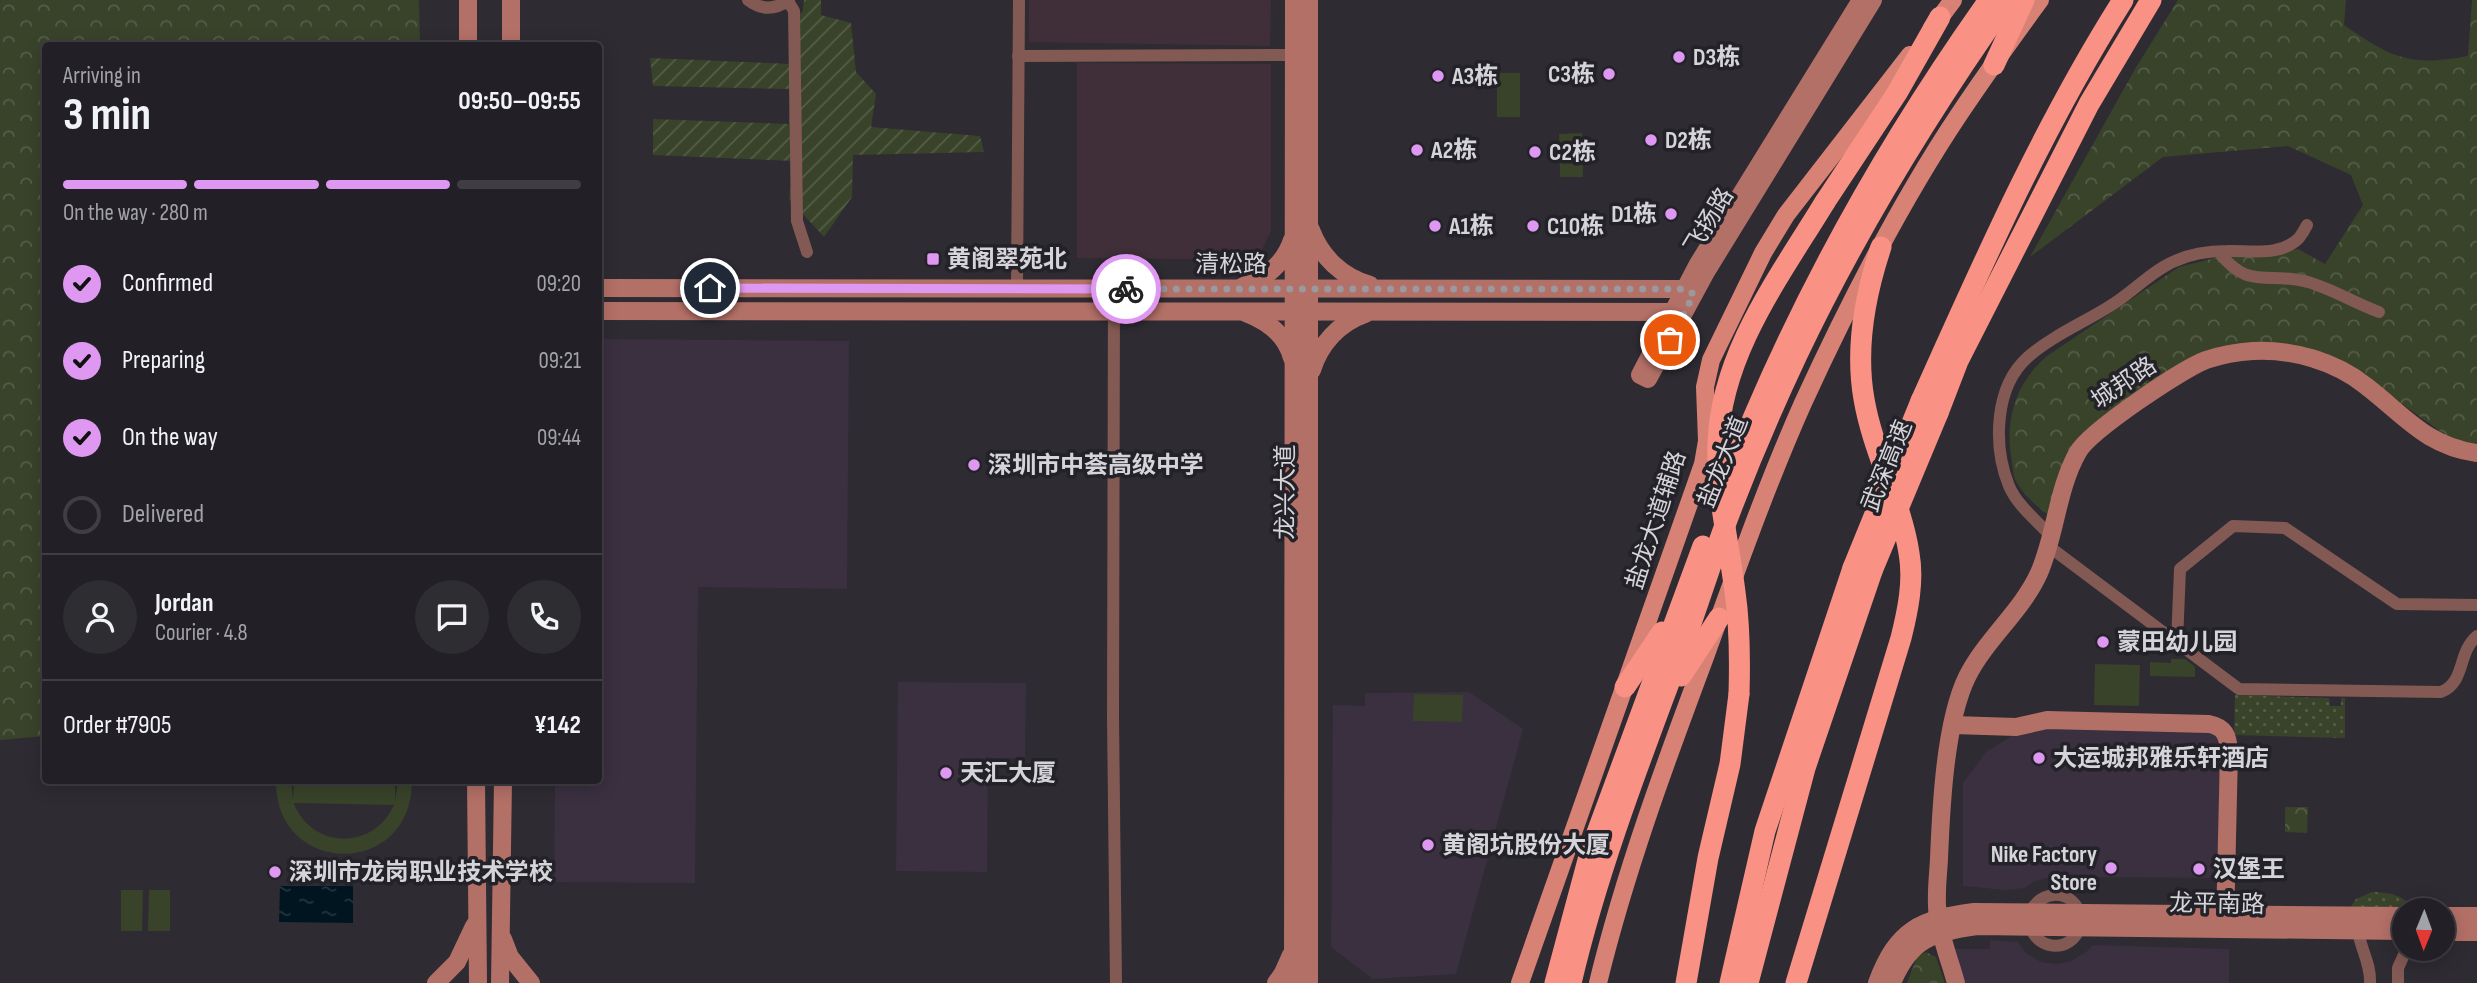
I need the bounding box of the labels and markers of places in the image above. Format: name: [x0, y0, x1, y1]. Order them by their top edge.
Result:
place label: D3栋: [1693, 43, 1740, 72]
marker: D3栋: [1671, 49, 1687, 65]
place label: C3栋: [1548, 60, 1595, 89]
place label: A3栋: [1451, 62, 1498, 91]
marker: C3栋: [1601, 66, 1617, 82]
marker: A3栋: [1430, 68, 1446, 84]
place label: D2栋: [1665, 126, 1712, 155]
marker: D2栋: [1643, 132, 1659, 148]
place label: A2栋: [1430, 136, 1477, 165]
place label: C2栋: [1549, 138, 1596, 167]
marker: A2栋: [1409, 142, 1425, 158]
marker: C2栋: [1527, 144, 1543, 160]
place label: D1栋: [1611, 200, 1657, 229]
marker: D1栋: [1663, 206, 1679, 222]
place label: A1栋: [1448, 212, 1494, 241]
place label: C10栋: [1547, 212, 1604, 241]
marker: A1栋: [1427, 218, 1443, 234]
marker: C10栋: [1525, 218, 1541, 234]
place label: 黄阁翠苑北: [947, 245, 1067, 274]
marker: 黄阁翠苑北: [925, 251, 941, 267]
pin: [680, 258, 740, 318]
pin: [1640, 310, 1700, 370]
place label: 深圳市中荟高级中学: [988, 451, 1204, 480]
marker: 深圳市中荟高级中学: [966, 457, 982, 473]
place label: 蒙田幼儿园: [2117, 628, 2237, 657]
marker: 蒙田幼儿园: [2095, 634, 2111, 650]
place label: 大运城邦雅乐轩酒店: [2053, 744, 2269, 773]
marker: 大运城邦雅乐轩酒店: [2031, 750, 2047, 766]
place label: 天汇大厦: [960, 759, 1056, 788]
marker: 天汇大厦: [938, 765, 954, 781]
place label: 黄阁坑股份大厦: [1442, 831, 1610, 860]
marker: 黄阁坑股份大厦: [1420, 837, 1436, 853]
place label: Nike Factory Store: [1991, 840, 2097, 897]
place label: 汉堡王: [2213, 855, 2285, 884]
place label: 深圳市龙岗职业技术学校: [289, 858, 553, 887]
marker: Nike Factory Store: [2103, 860, 2119, 876]
marker: 汉堡王: [2191, 861, 2207, 877]
marker: 深圳市龙岗职业技术学校: [267, 864, 283, 880]

